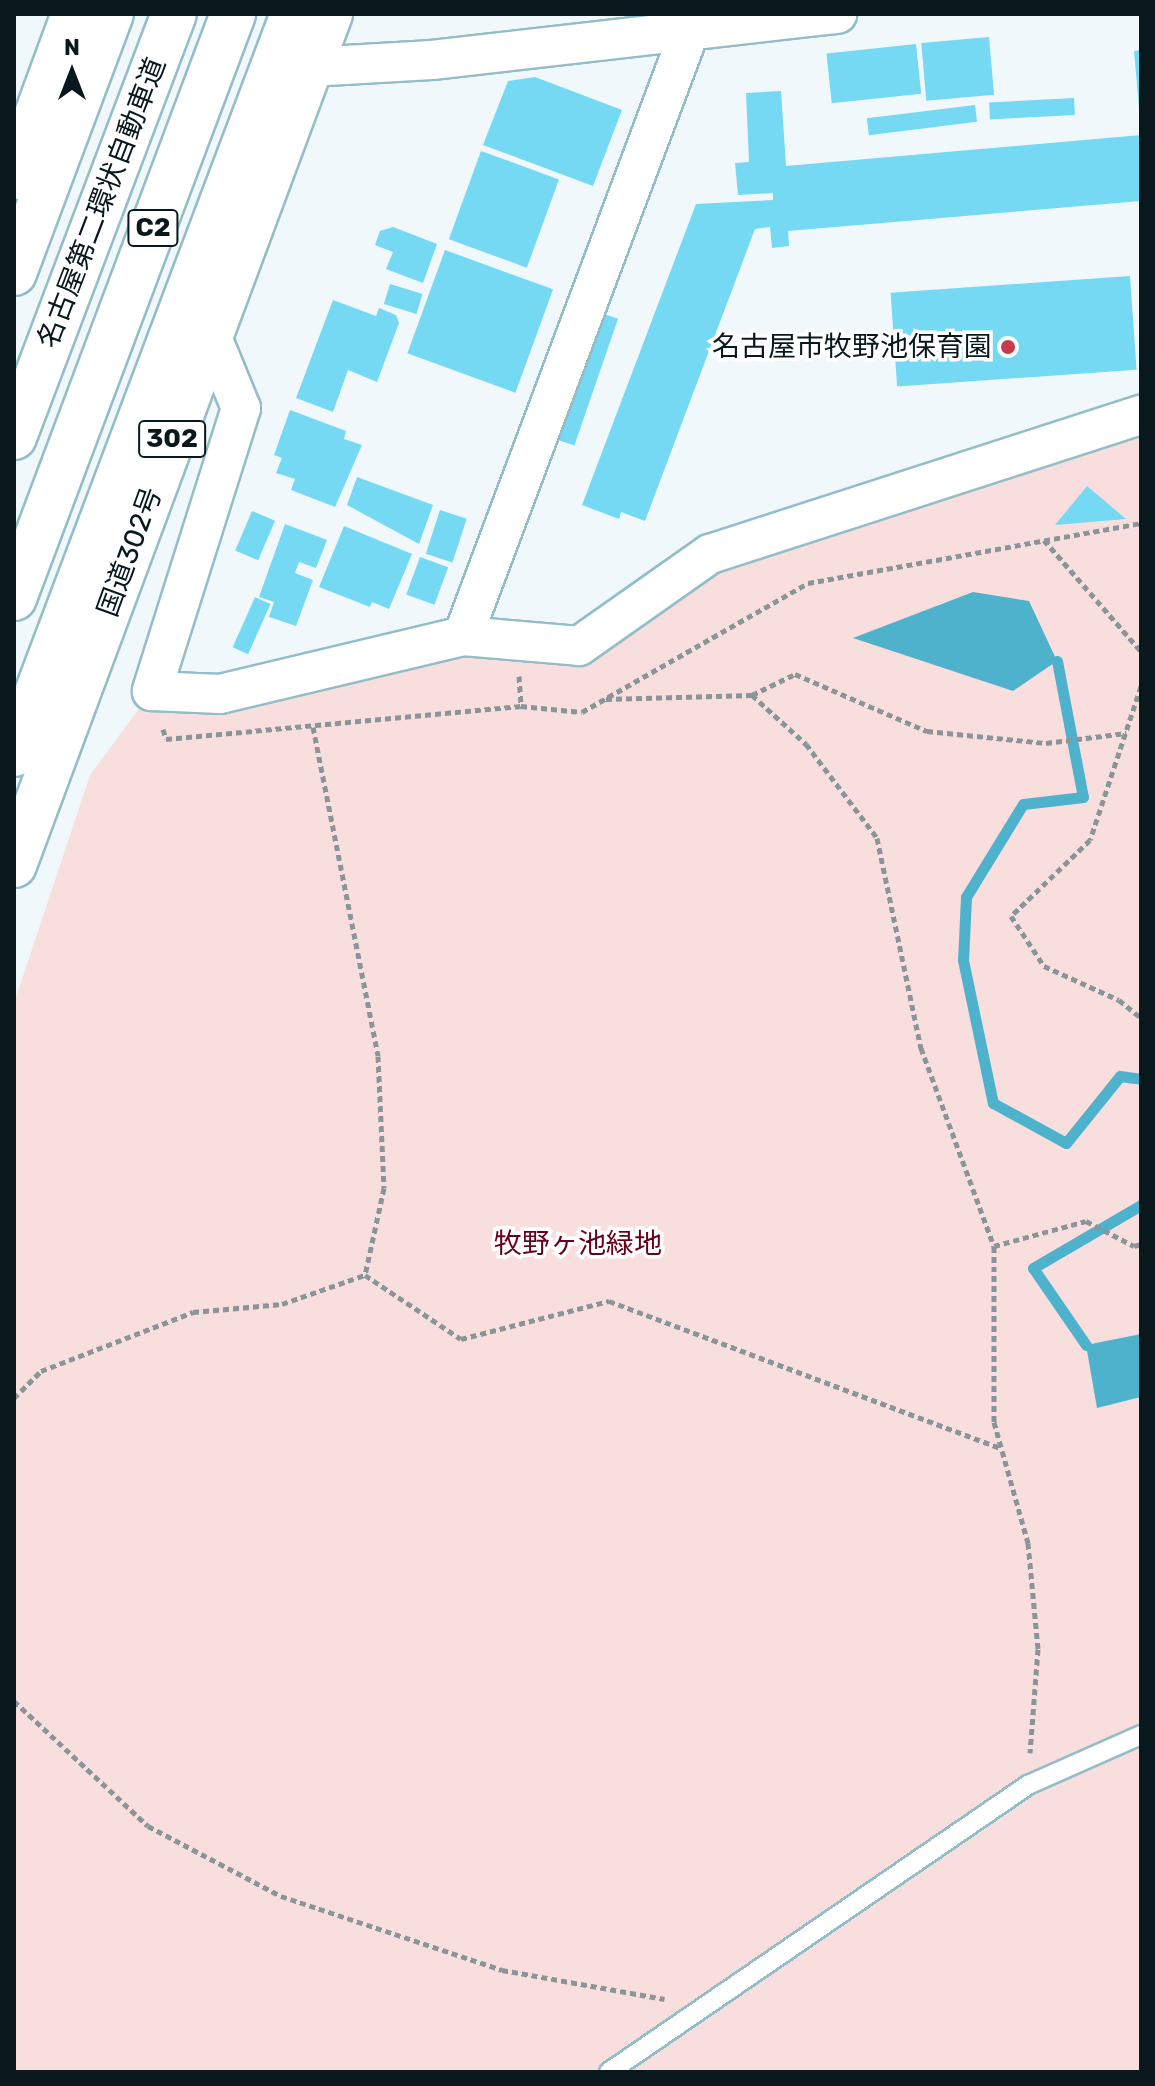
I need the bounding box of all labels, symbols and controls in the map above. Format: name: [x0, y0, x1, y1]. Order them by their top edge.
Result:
north arrow: [32, 32, 112, 112]
text: N: [64, 34, 80, 61]
street label: 名古屋第二環状自動車道: [31, 53, 173, 353]
road number: C2: [127, 206, 179, 250]
place label: 名古屋市牧野池保育園: [712, 330, 992, 364]
marker: 名古屋市牧野池保育園: [999, 338, 1017, 356]
road number: 302: [138, 417, 206, 461]
street label: 国道302号: [91, 483, 169, 621]
park label: 牧野ヶ池緑地: [494, 1227, 662, 1261]

